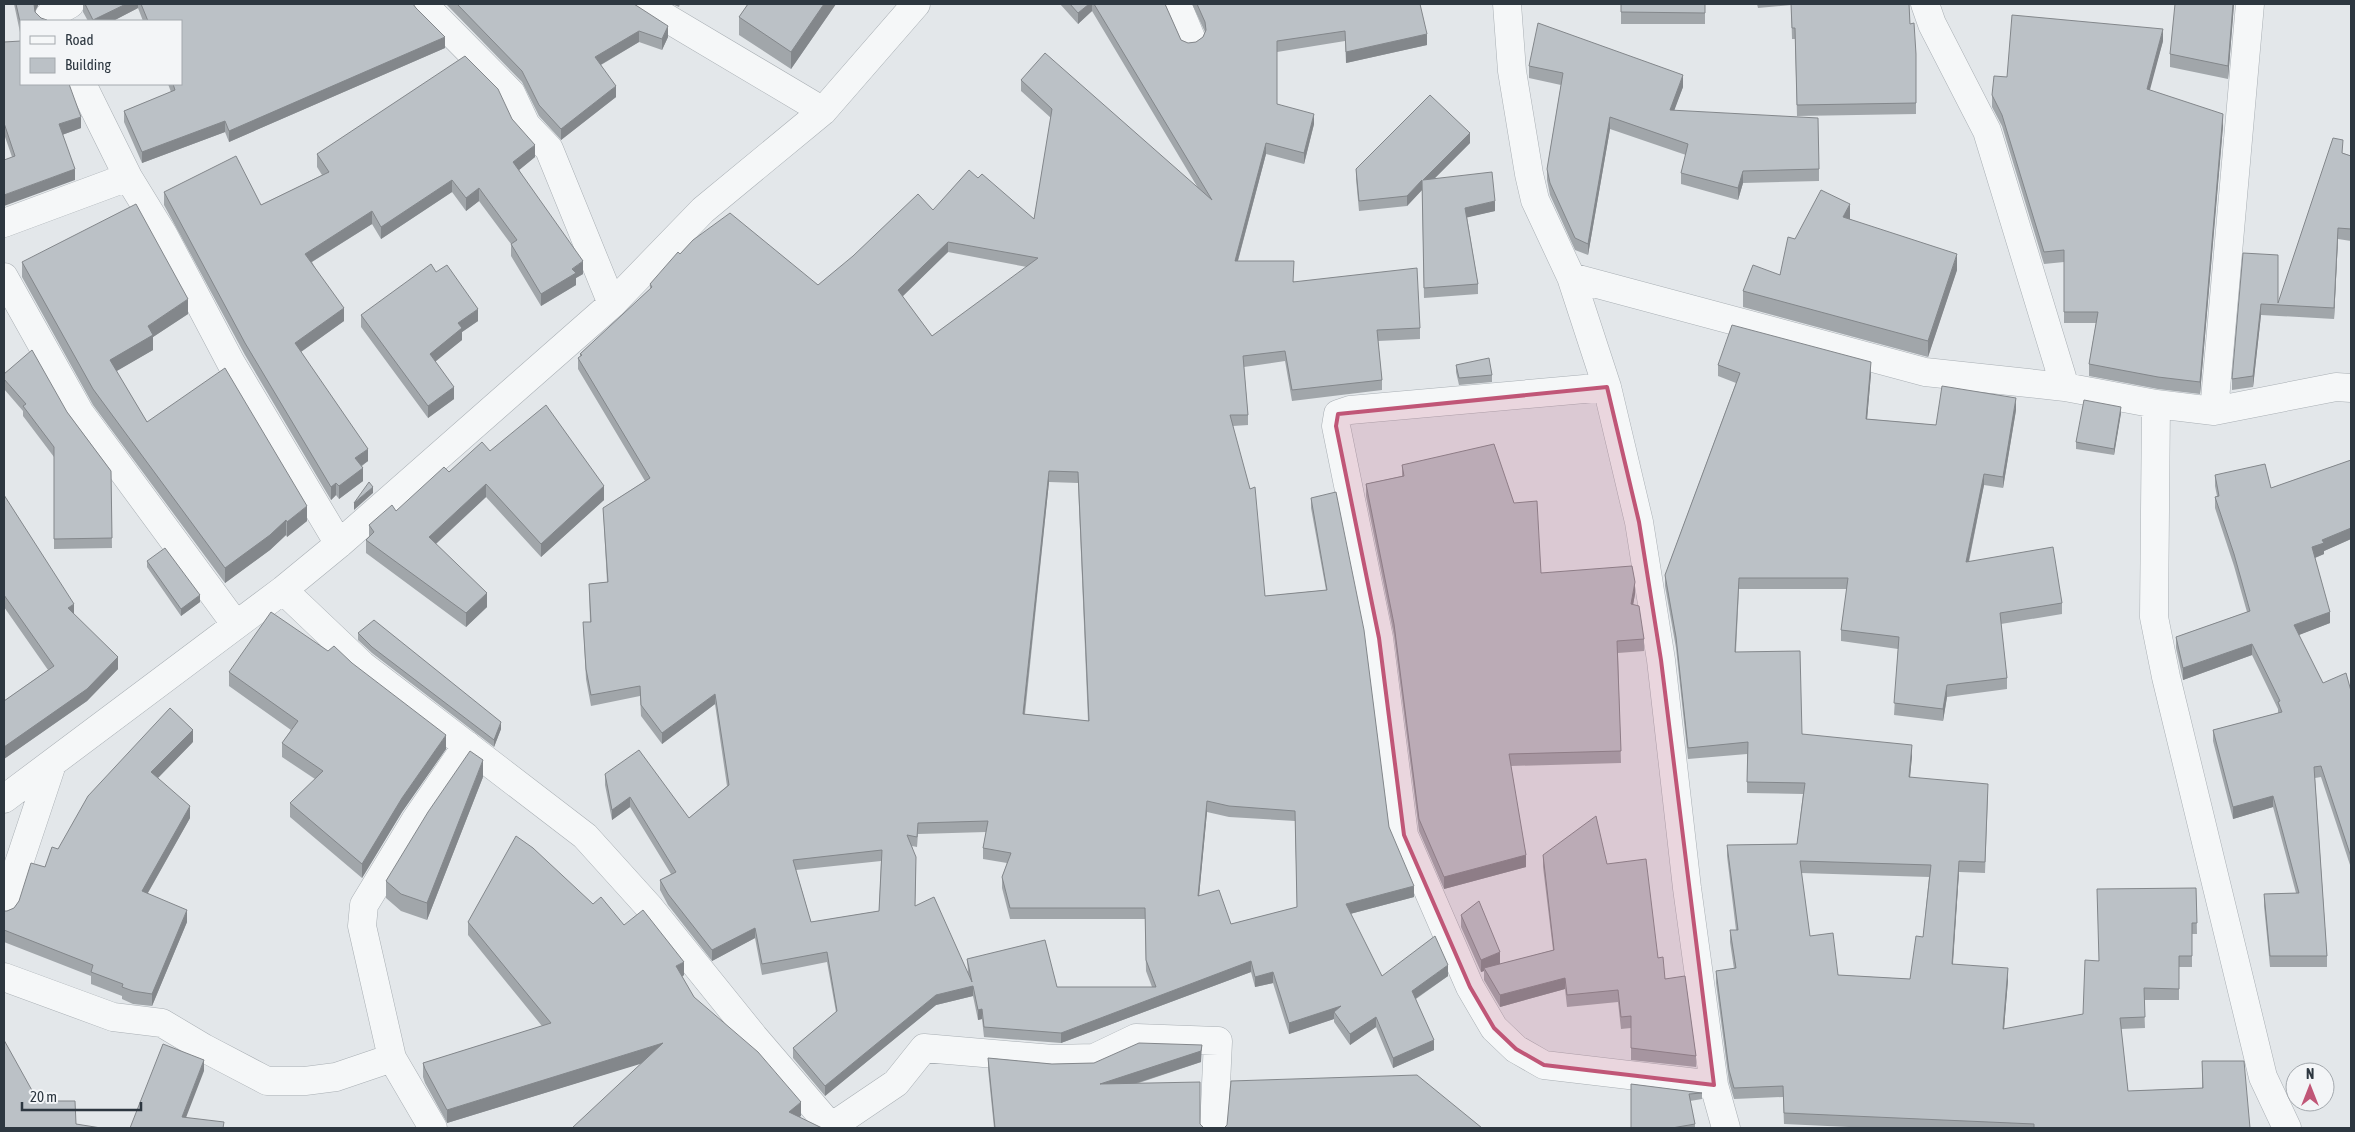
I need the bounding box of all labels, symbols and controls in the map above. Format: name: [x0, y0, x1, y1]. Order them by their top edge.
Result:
legend: [20, 20, 182, 85]
text: Road: [65, 31, 94, 48]
text: Building: [65, 56, 111, 73]
north arrow: [2285, 1062, 2335, 1112]
text: N: [2306, 1066, 2314, 1082]
scale bar: [22, 1080, 141, 1112]
text: 20 m: [30, 1088, 57, 1105]

